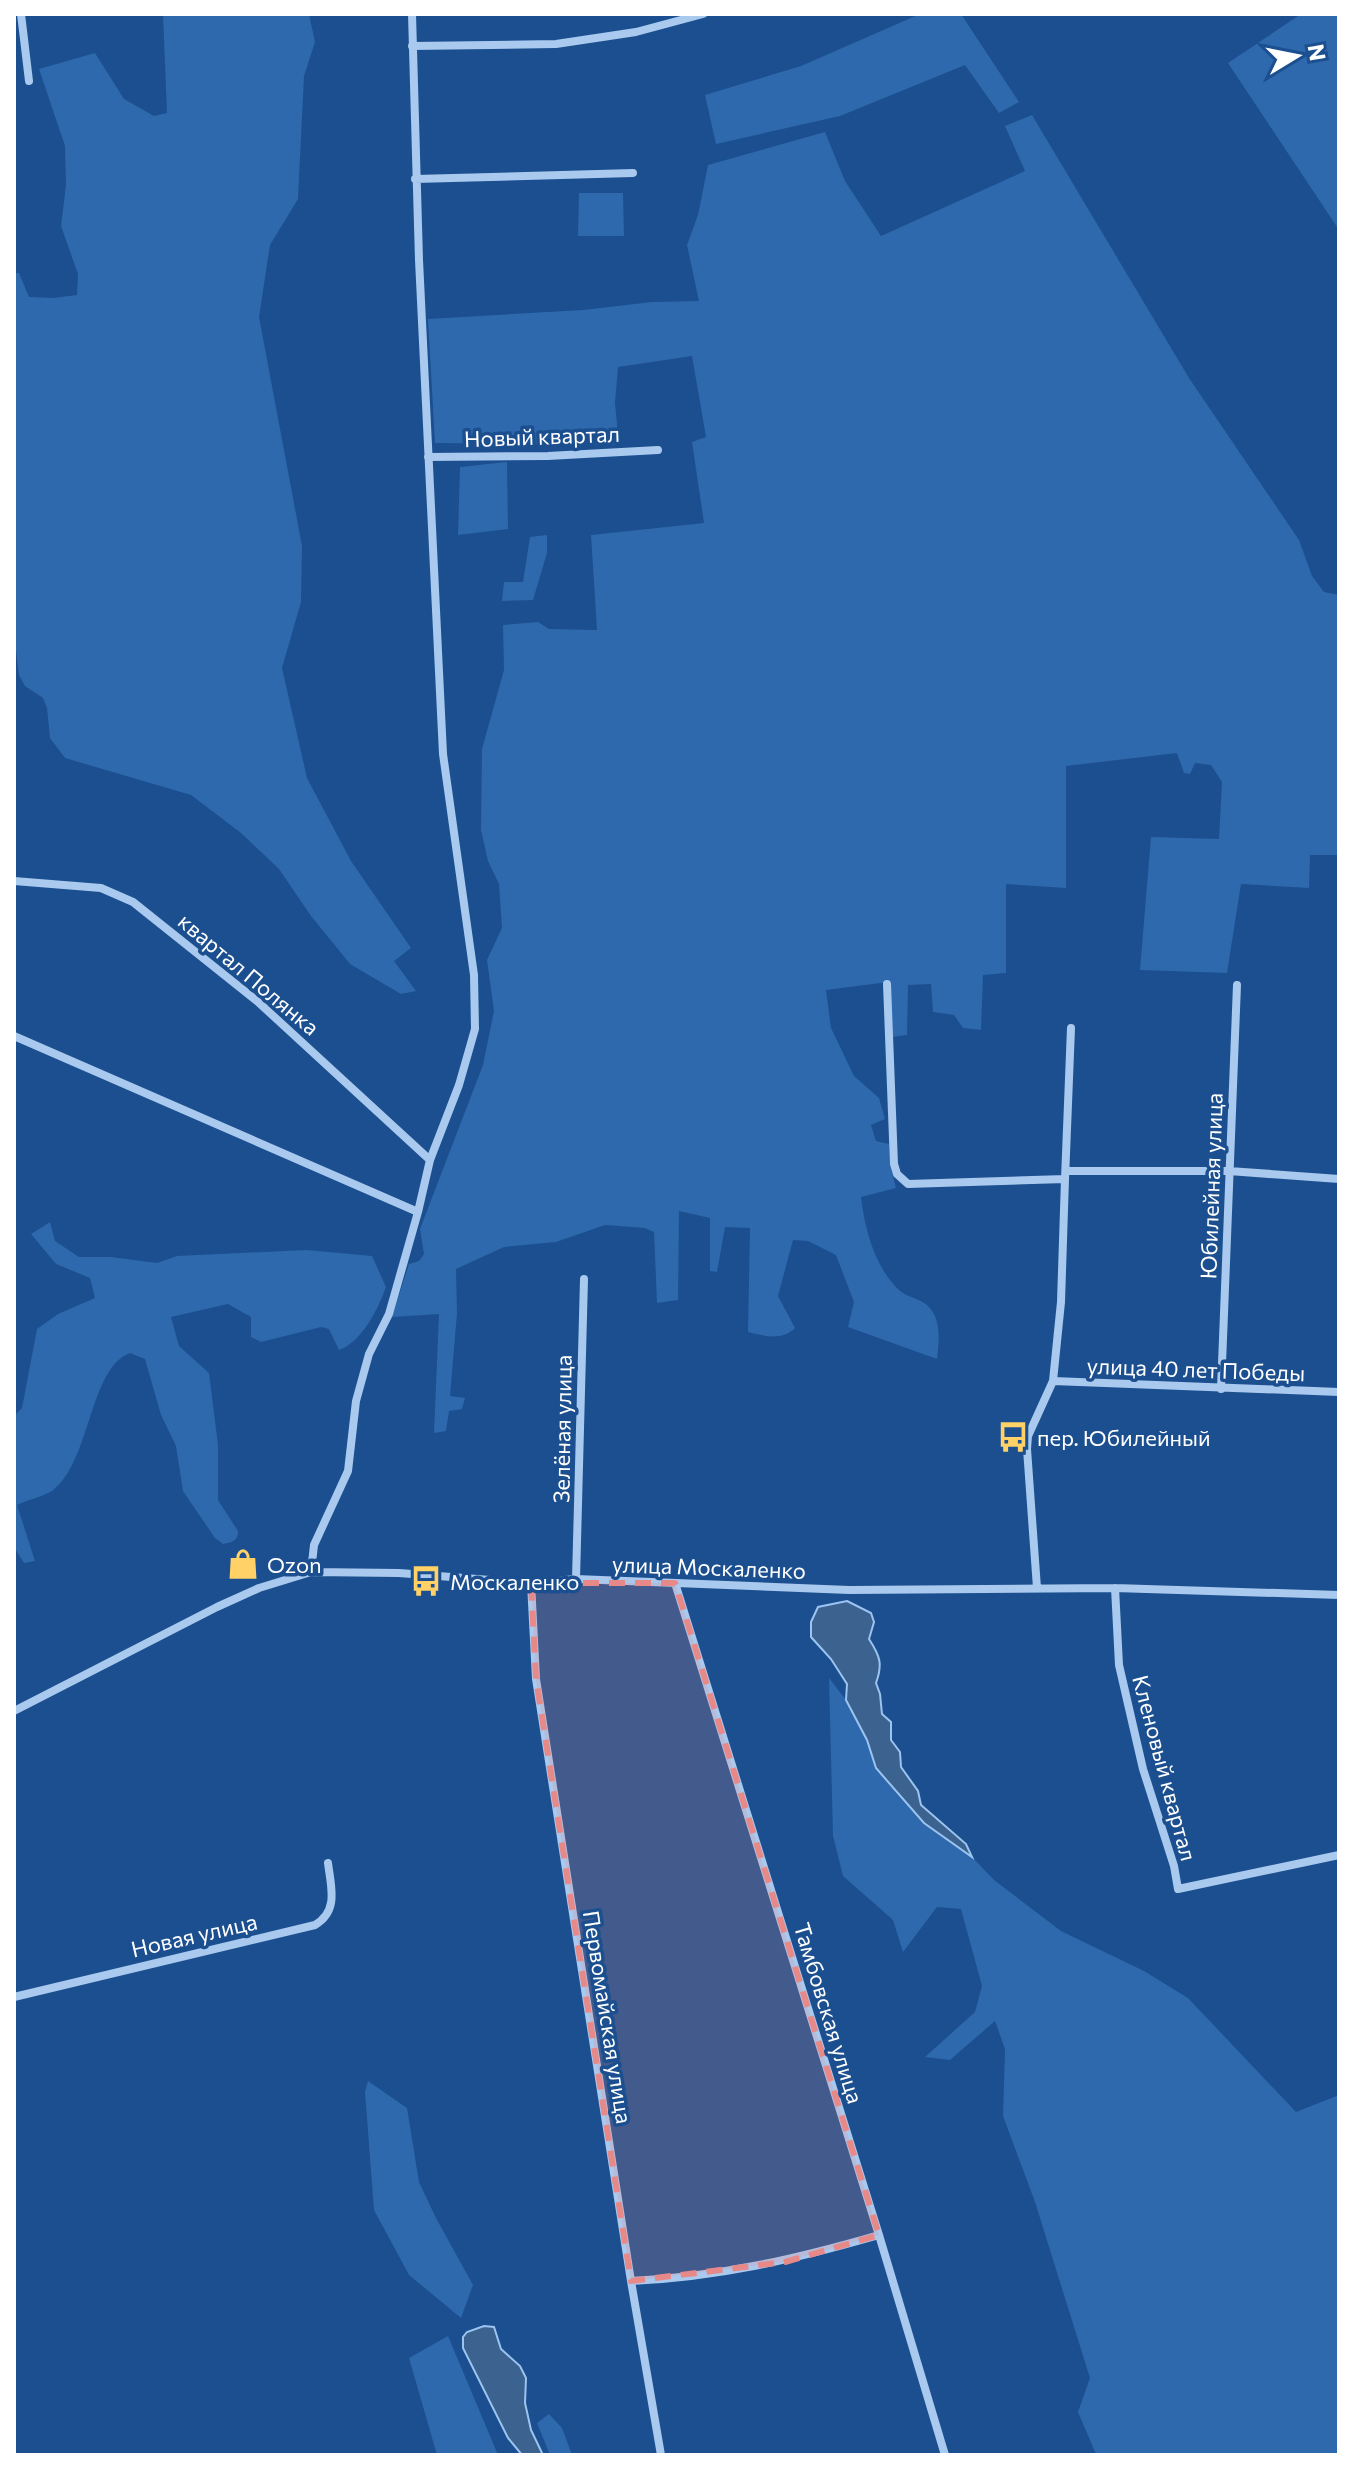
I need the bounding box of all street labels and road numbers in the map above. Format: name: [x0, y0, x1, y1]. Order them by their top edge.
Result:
street label: Новый квартал: [464, 420, 620, 452]
street label: квартал Полянка: [173, 907, 325, 1041]
street label: Юбилейная улица: [1194, 1092, 1228, 1280]
street label: улица 40 лет Победы: [1086, 1352, 1306, 1386]
street label: Зелёная улица: [547, 1355, 577, 1503]
street label: улица Москаленко: [612, 1550, 806, 1584]
street label: Кленовый квартал: [1127, 1672, 1203, 1864]
street label: Новая улица: [128, 1907, 260, 1963]
street label: Первомайская улица: [578, 1909, 638, 2125]
street label: Тамбовская улица: [789, 1919, 869, 2107]

